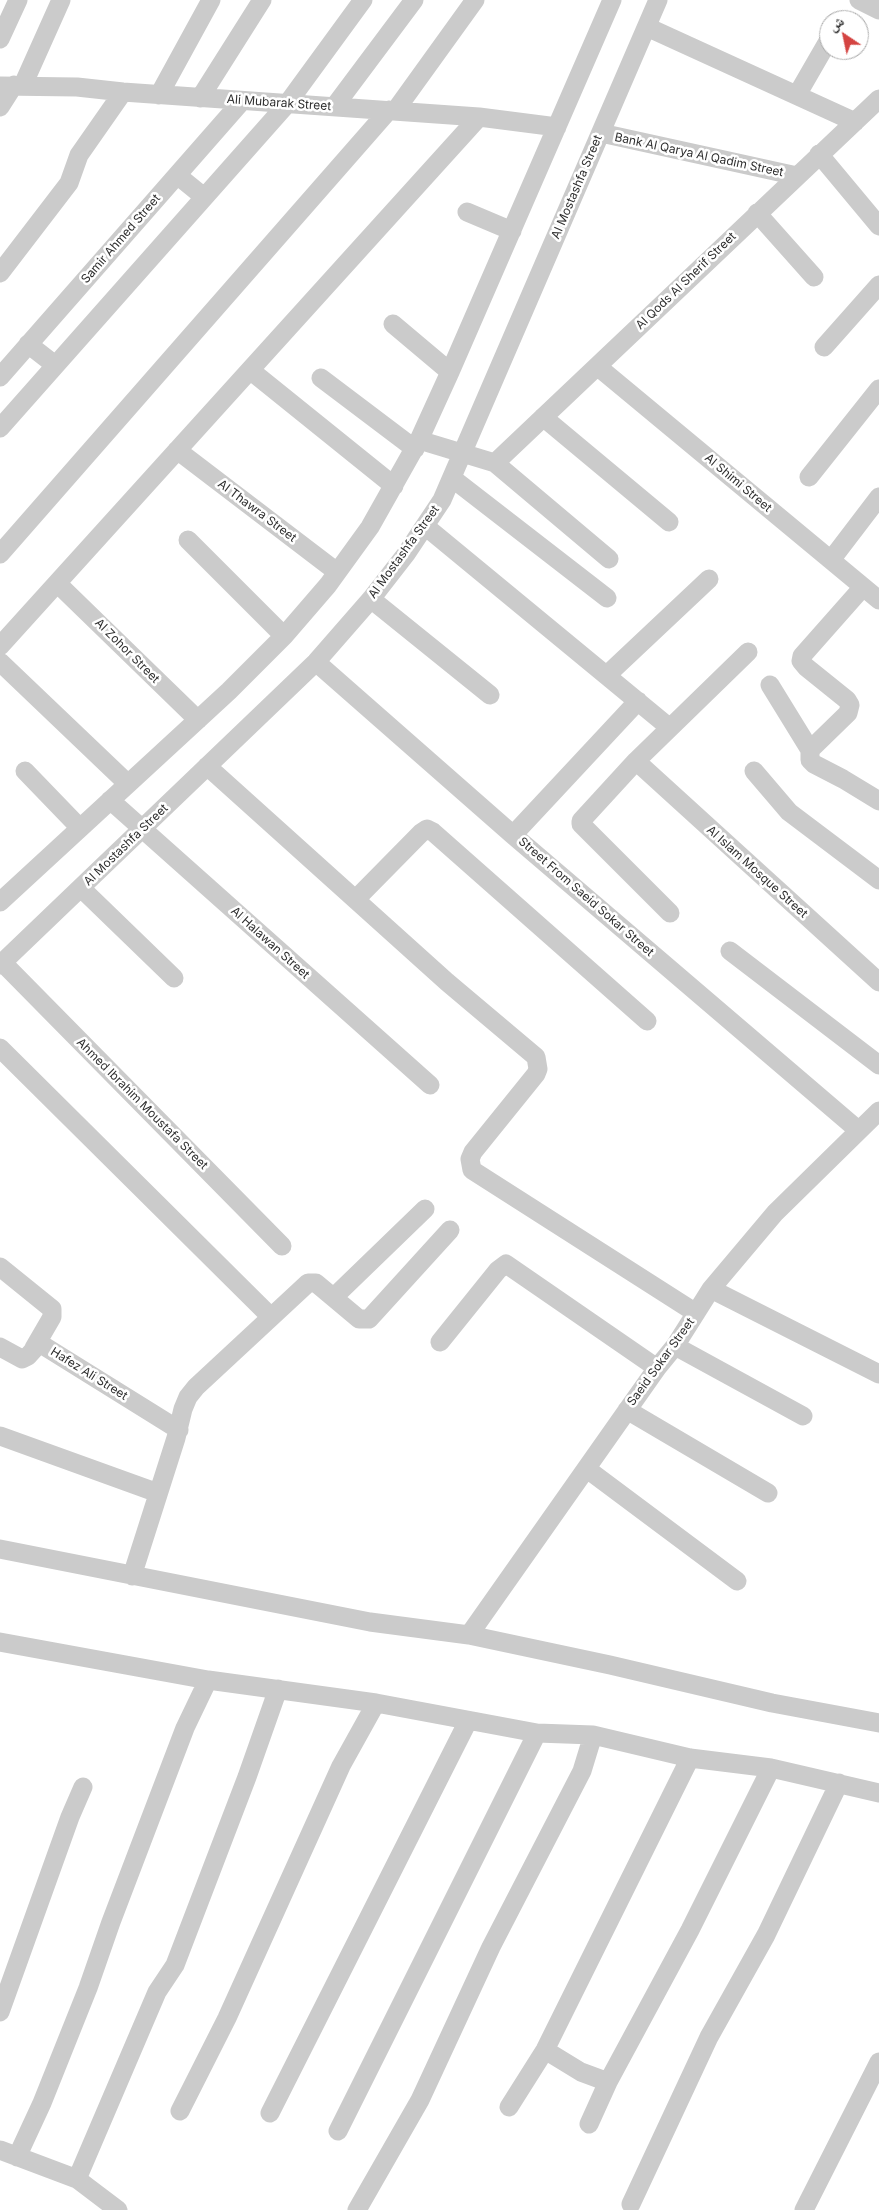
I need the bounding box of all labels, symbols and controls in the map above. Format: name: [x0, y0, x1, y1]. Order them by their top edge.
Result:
north arrow: [819, 10, 869, 60]
text: ش: [825, 12, 847, 34]
street label: Ali Mubarak Street: [226, 92, 332, 114]
street label: Bank Al Qarya Al Qadim Street: [613, 130, 785, 180]
street label: Al Mostashfa Street: [549, 133, 605, 241]
street label: Samir Ahmed Street: [78, 192, 164, 286]
street label: Al Qods Al Sherif Street: [633, 229, 739, 333]
street label: Al Shimi Street: [702, 451, 774, 515]
street label: Al Thawra Street: [215, 477, 299, 545]
street label: Al Mostashfa Street: [365, 503, 443, 601]
street label: Al Zohor Street: [92, 616, 162, 686]
street label: Al Mostashfa Street: [81, 801, 171, 889]
street label: Al Islam Mosque Street: [704, 823, 810, 921]
street label: Street From Saeid Sokar Street: [515, 834, 657, 960]
street label: Al Halawan Street: [228, 904, 312, 982]
street label: Ahmed Ibrahim Moustafa Street: [73, 1035, 211, 1173]
street label: Saeid Sokar Street: [624, 1315, 698, 1409]
street label: Hafez Ali Street: [48, 1345, 130, 1403]

